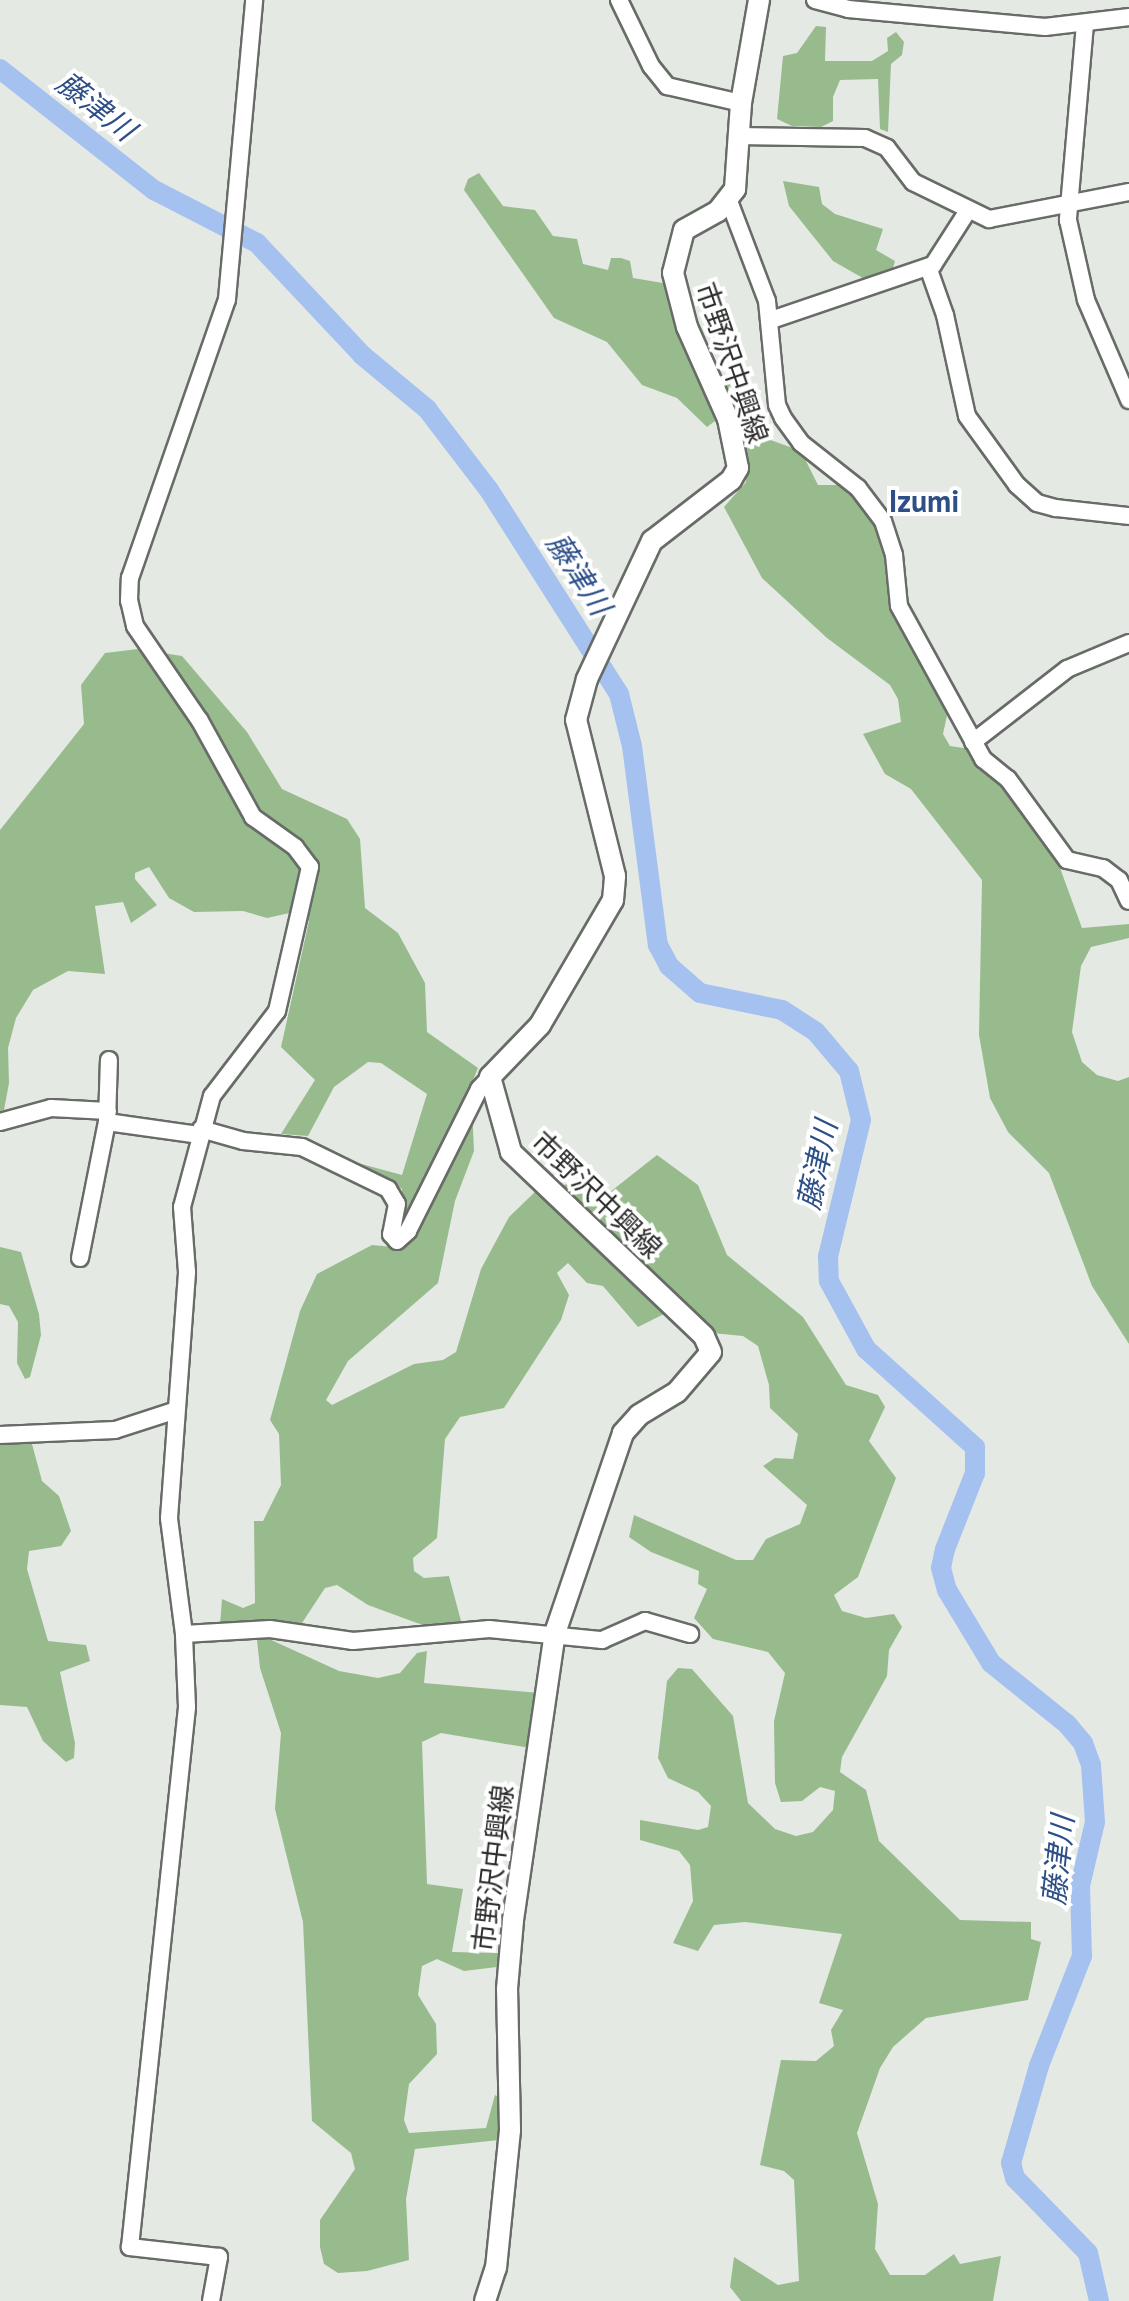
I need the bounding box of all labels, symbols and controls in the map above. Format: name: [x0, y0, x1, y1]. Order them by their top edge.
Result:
water label: 藤津川: [49, 64, 143, 148]
street label: 市野沢中興線: [689, 278, 775, 448]
district label: Izumi: [889, 483, 959, 519]
water label: 藤津川: [539, 526, 619, 622]
water label: 藤津川: [790, 1117, 844, 1213]
street label: 市野沢中興線: [525, 1125, 669, 1265]
street label: 市野沢中興線: [466, 1783, 520, 1953]
water label: 藤津川: [1035, 1813, 1081, 1907]

